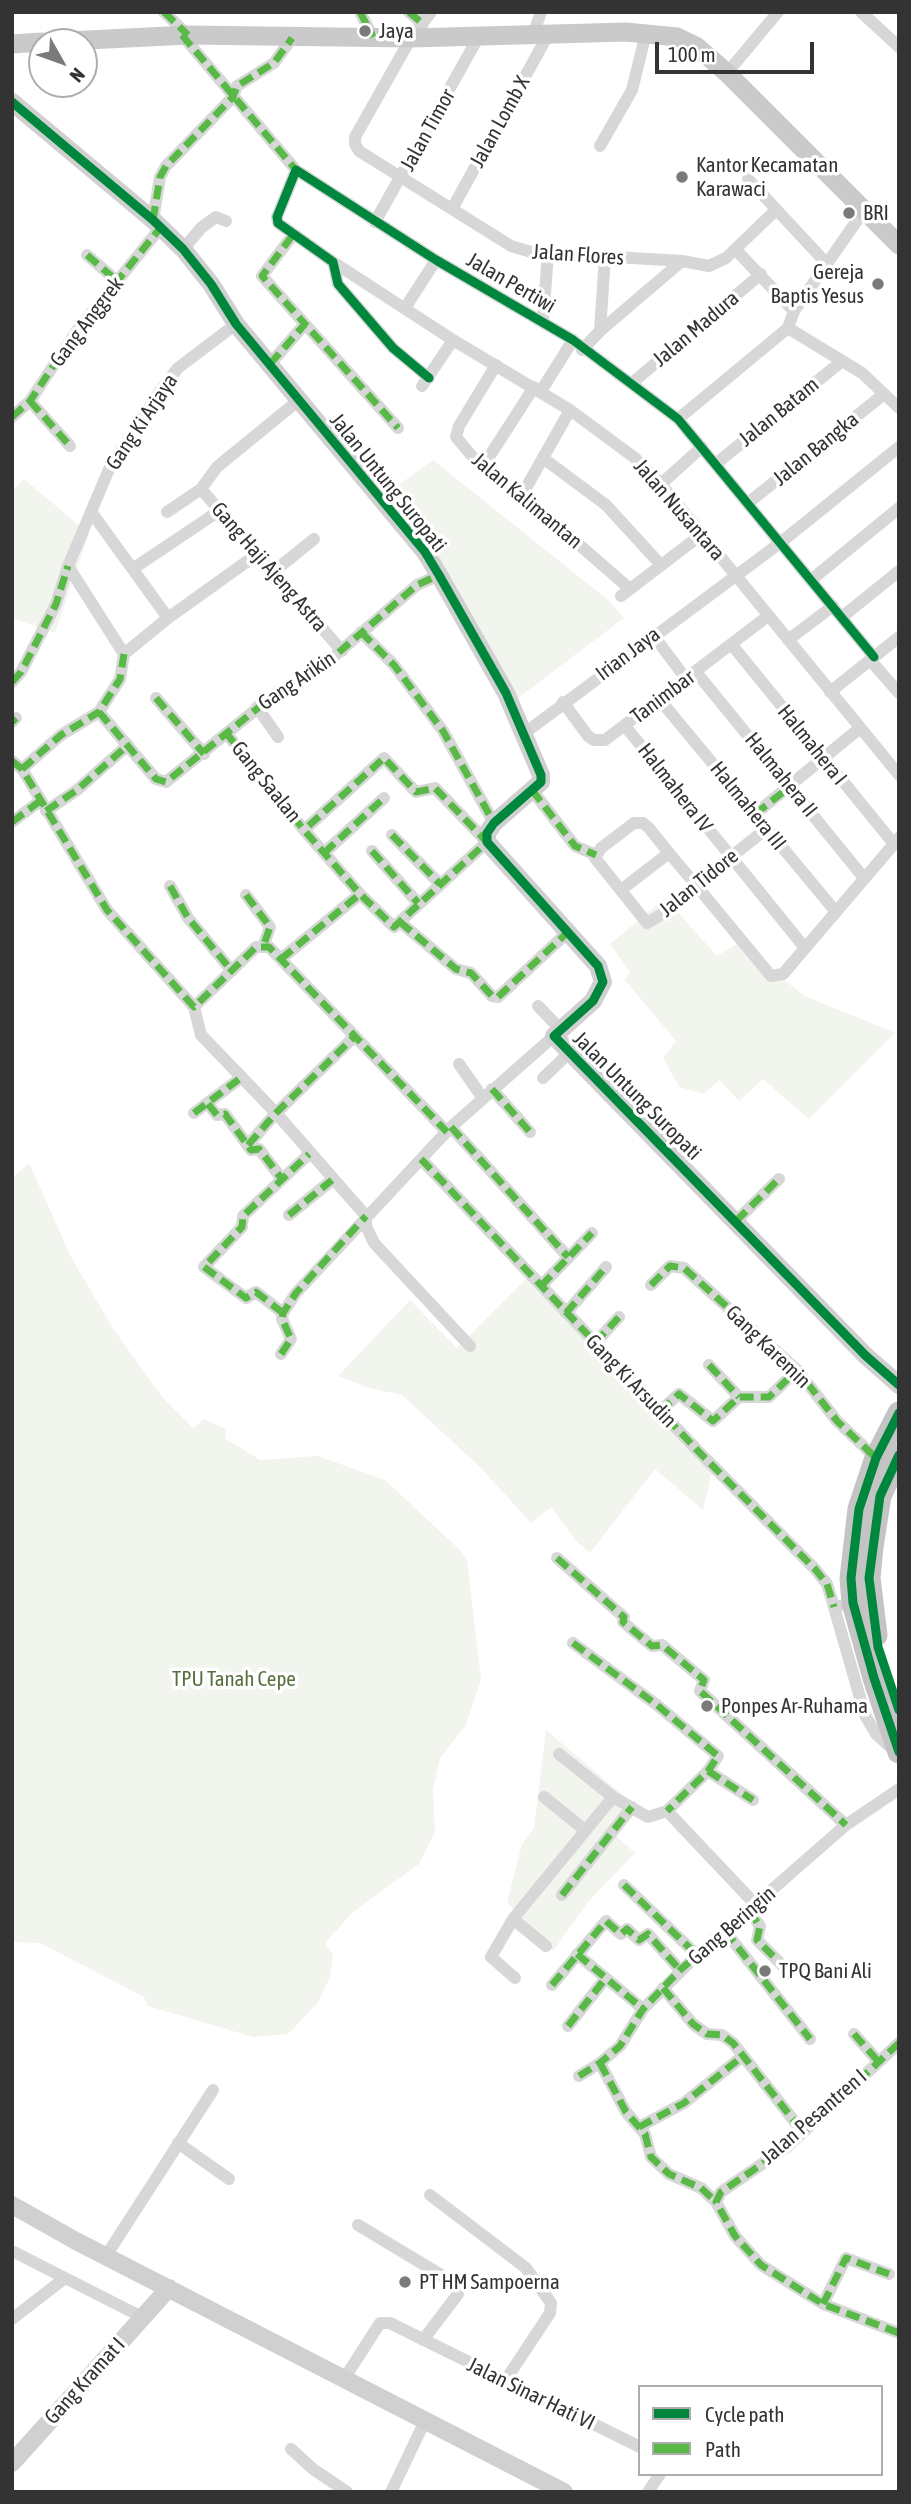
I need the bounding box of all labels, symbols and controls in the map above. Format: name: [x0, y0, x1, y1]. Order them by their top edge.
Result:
place label: Jaya: [379, 18, 414, 44]
marker: Jaya: [357, 23, 373, 39]
north arrow: [28, 28, 98, 98]
scale bar: [659, 28, 818, 72]
text: 100 m: [668, 42, 716, 66]
text: N: [66, 64, 90, 87]
street label: Jalan Lomb X: [465, 72, 535, 172]
street label: Jalan Timor: [395, 85, 461, 175]
place label: Kantor Kecamatan Karawaci: [696, 152, 838, 202]
marker: Kantor Kecamatan Karawaci: [674, 169, 690, 185]
place label: BRI: [863, 200, 889, 226]
marker: BRI: [841, 205, 857, 221]
street label: Jalan Flores: [531, 239, 625, 271]
street label: Jalan Pertiwi: [462, 247, 560, 319]
place label: Gereja Baptis Yesus: [771, 259, 864, 309]
street label: Gang Anggrek: [45, 272, 129, 372]
marker: Gereja Baptis Yesus: [870, 276, 886, 292]
street label: Jalan Madura: [648, 286, 744, 372]
street label: Gang Ki Arjaya: [101, 369, 183, 475]
street label: Jalan Batam: [734, 372, 824, 452]
street label: Jalan Bangka: [768, 407, 864, 491]
street label: Jalan Untung Suropati: [324, 408, 452, 558]
street label: Jalan Kalimantan: [467, 448, 587, 554]
street label: Jalan Nusantara: [628, 454, 730, 566]
street label: Gang Haji Ajeng Astra: [206, 497, 332, 637]
street label: Irian Jaya: [591, 622, 665, 686]
street label: Gang Arikin: [254, 646, 340, 716]
street label: Tanimbar: [626, 665, 700, 729]
street label: Halmahera I: [772, 700, 852, 790]
street label: Halmahera II: [739, 728, 823, 822]
street label: Gang Saalan: [226, 736, 306, 828]
street label: Halmahera IV: [632, 738, 718, 838]
street label: Halmahera III: [705, 757, 791, 855]
street label: Jalan Tidore: [655, 844, 743, 922]
street label: Jalan Untung Suropati: [568, 1027, 706, 1165]
street label: Gang Karemin: [720, 1300, 816, 1394]
street label: Gang Ki Arsudin: [580, 1329, 682, 1433]
park label: TPU Tanah Cepe: [172, 1666, 296, 1692]
place label: Ponpes Ar-Ruhama: [721, 1693, 868, 1719]
marker: Ponpes Ar-Ruhama: [699, 1698, 715, 1714]
street label: Gang Beringin: [683, 1881, 781, 1971]
place label: TPQ Bani Ali: [779, 1958, 872, 1984]
marker: TPQ Bani Ali: [757, 1963, 773, 1979]
street label: Jalan Pesantren I: [756, 2064, 872, 2170]
place label: PT HM Sampoerna: [419, 2269, 560, 2295]
marker: PT HM Sampoerna: [397, 2274, 413, 2290]
street label: Gang Kramat I: [40, 2332, 130, 2430]
street label: Jalan Sinar Hati VI: [463, 2352, 599, 2436]
legend: [638, 2385, 883, 2476]
text: Cycle path: [705, 2402, 784, 2426]
text: Path: [705, 2437, 741, 2461]

